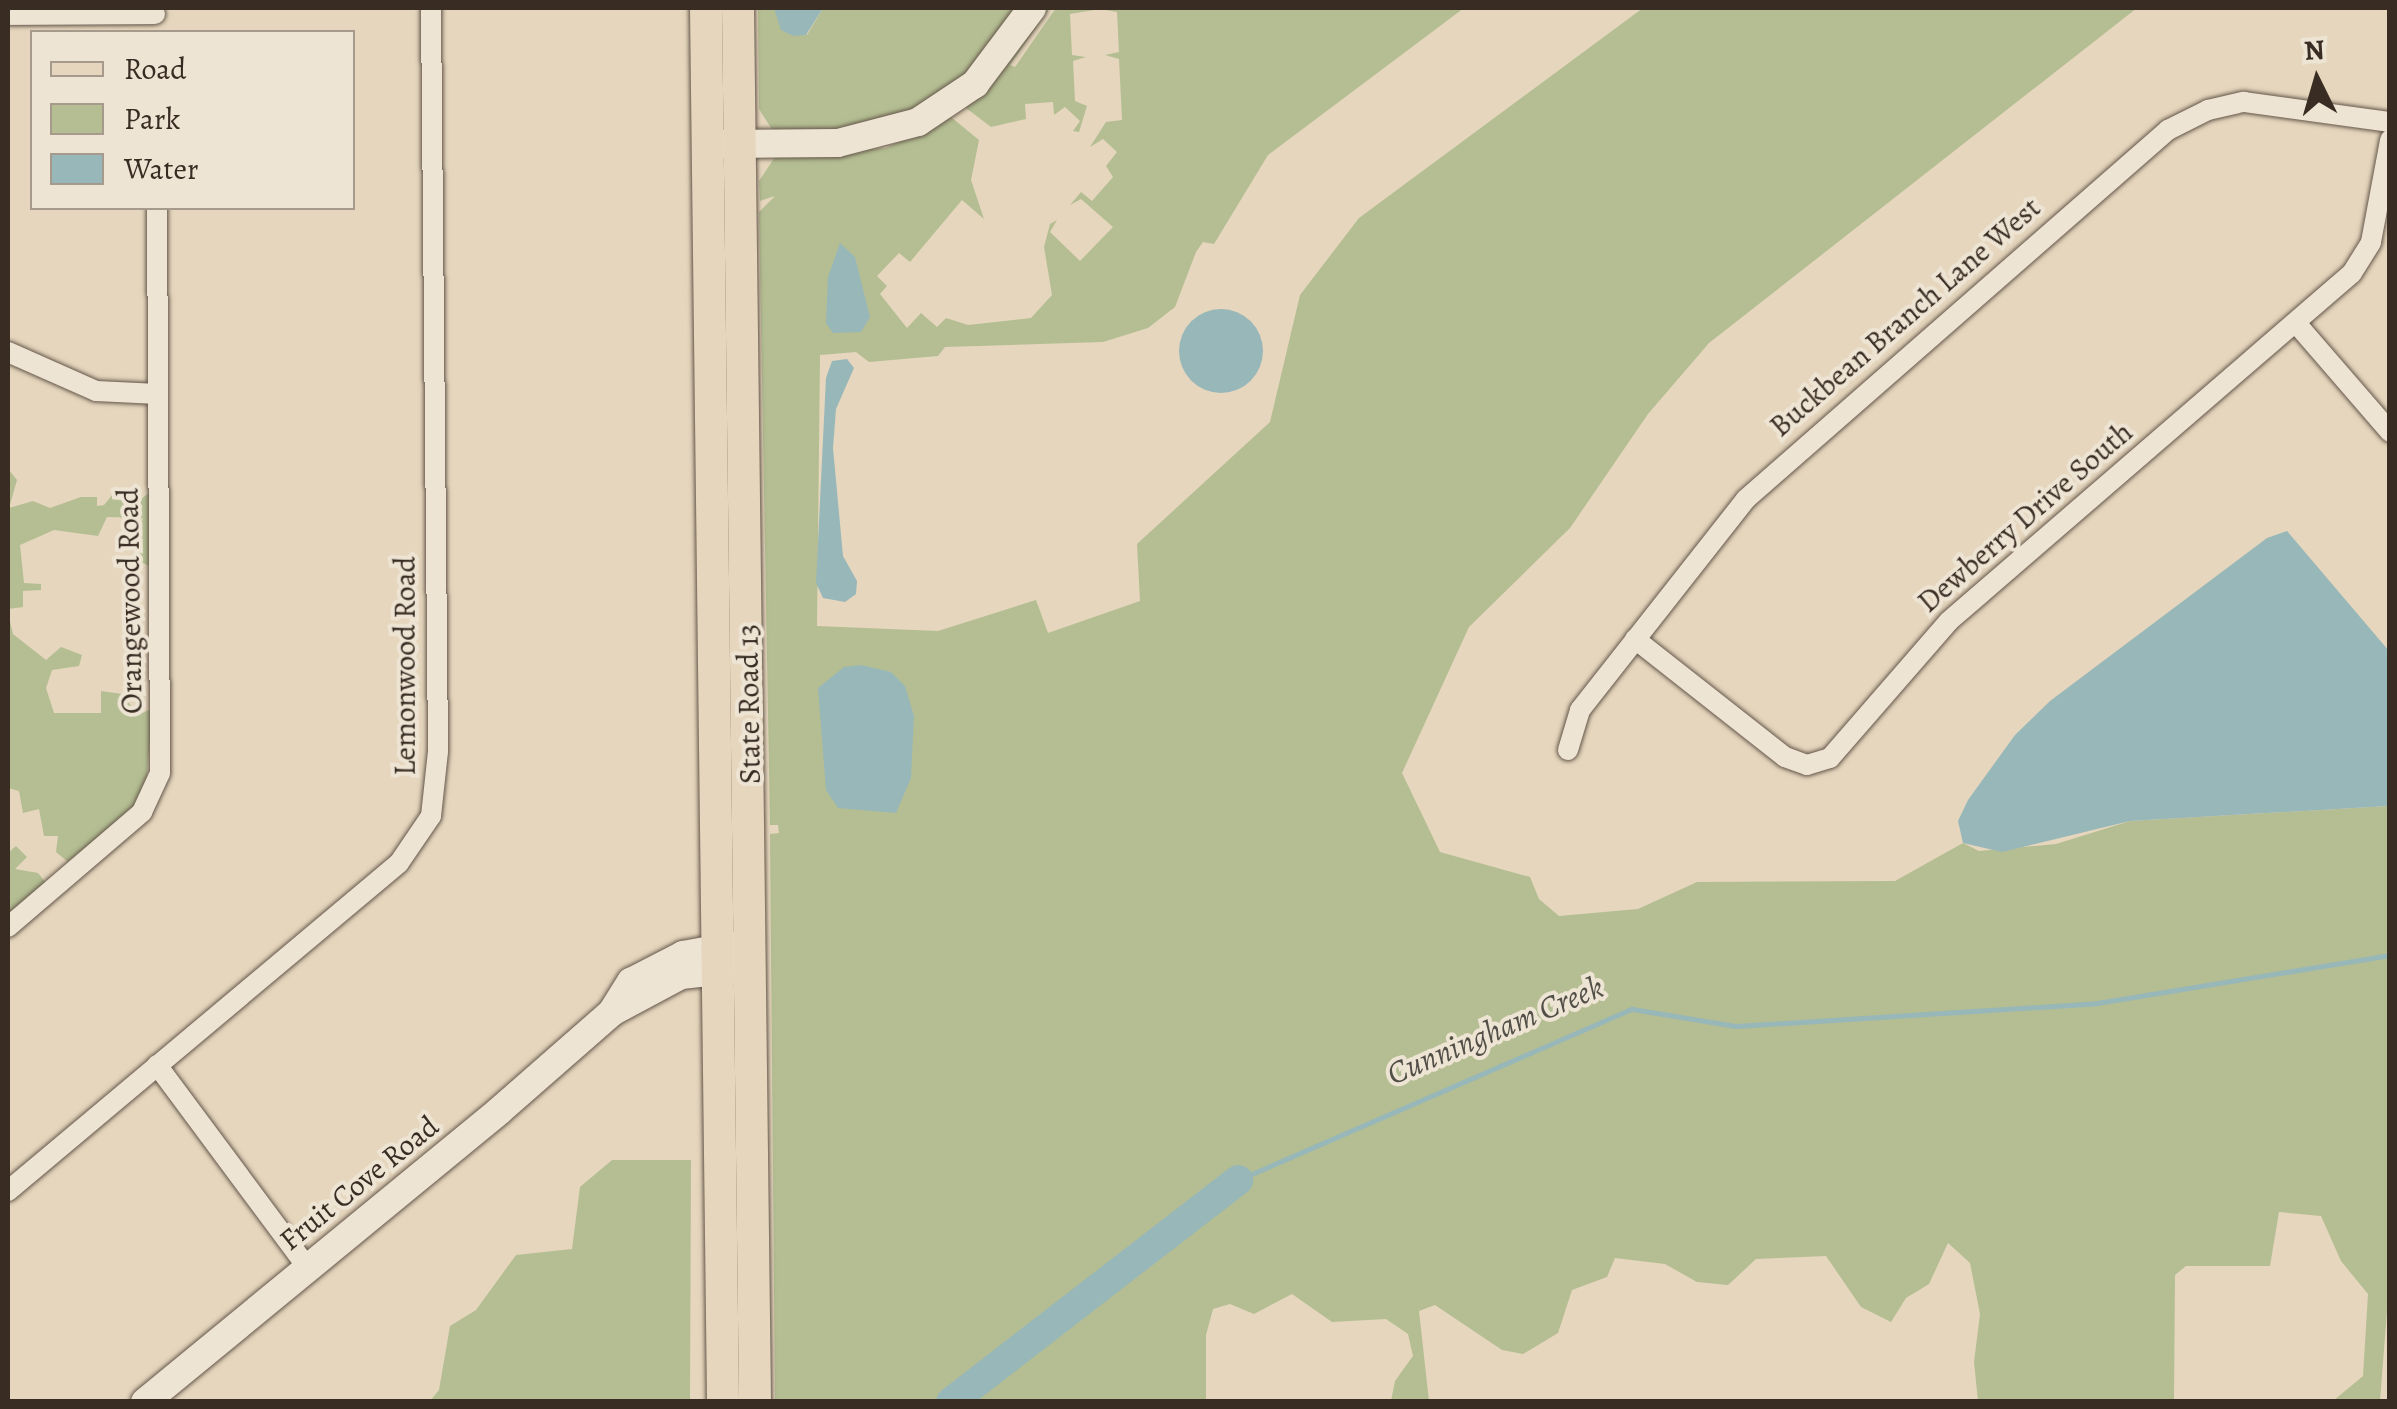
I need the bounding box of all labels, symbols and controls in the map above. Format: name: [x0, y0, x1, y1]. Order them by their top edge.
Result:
legend: [30, 30, 355, 210]
north arrow: [2267, 30, 2367, 130]
text: N: [2303, 30, 2326, 70]
text: Road: [124, 49, 186, 89]
text: Park: [124, 99, 180, 139]
text: Water: [124, 149, 198, 189]
street label: Buckbean Branch Lane West: [1762, 190, 2048, 444]
street label: Dewberry Drive South: [1910, 414, 2140, 620]
street label: Orangewood Road: [110, 488, 150, 714]
street label: Lemonwood Road: [387, 556, 423, 776]
street label: State Road 13: [730, 624, 768, 784]
water label: Cunningham Creek: [1381, 967, 1609, 1093]
street label: Fruit Cove Road: [272, 1108, 446, 1258]

